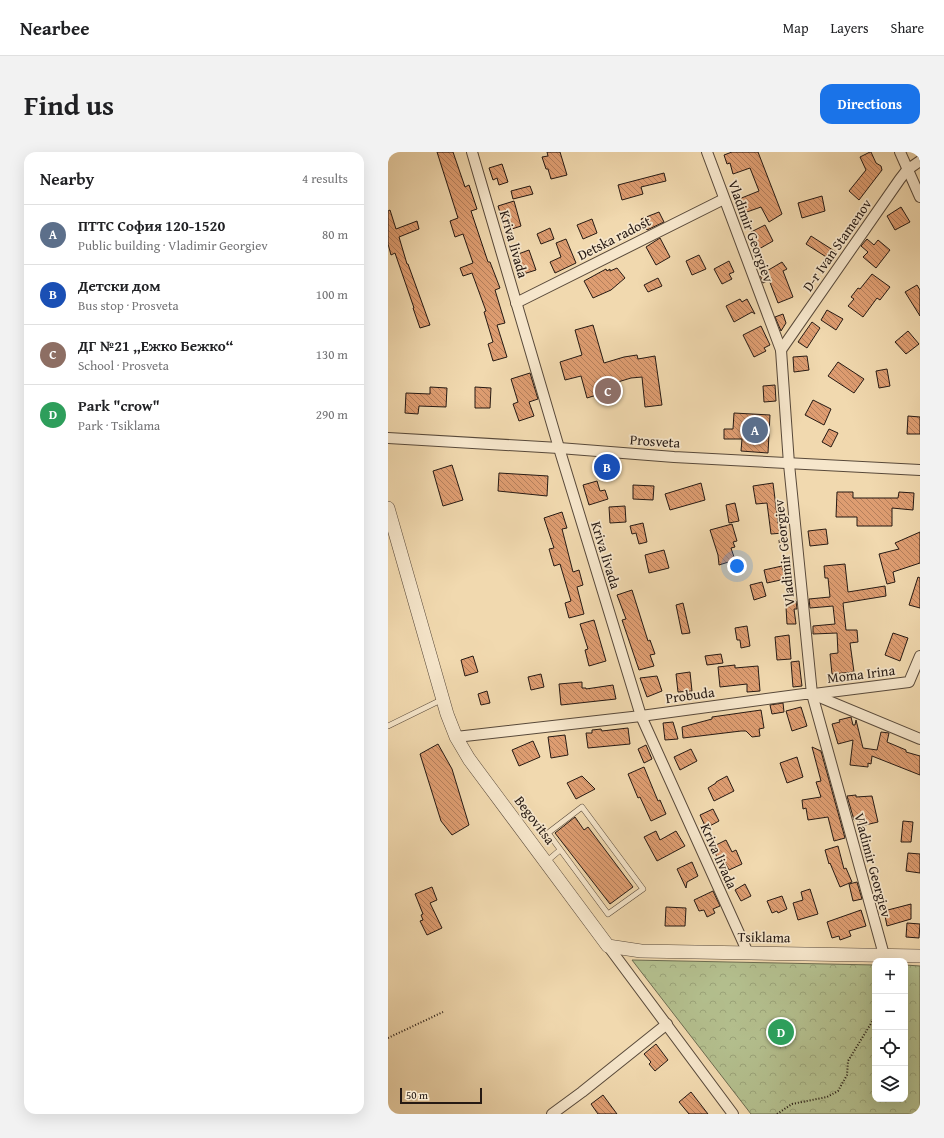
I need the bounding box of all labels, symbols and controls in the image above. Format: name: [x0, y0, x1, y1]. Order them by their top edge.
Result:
text: Nearbee: [20, 14, 90, 42]
text: Map: [783, 18, 809, 38]
text: Layers: [831, 18, 869, 38]
text: Share: [891, 18, 924, 38]
text: Find us: [24, 84, 114, 125]
button: Directions: [820, 84, 920, 124]
text: Nearby: [40, 166, 94, 191]
text: 4 results: [302, 169, 348, 188]
street label: Vladimir Georgiev: [723, 177, 779, 285]
street label: D-r Ivan Stamenov: [798, 195, 876, 295]
street label: Kriva livada: [495, 208, 533, 281]
street label: Detska radost: [574, 211, 654, 265]
text: ПТТС София 120-1520: [78, 215, 225, 236]
text: A: [49, 225, 57, 244]
text: 80 m: [322, 225, 348, 244]
text: Public building · Vladimir Georgiev: [78, 236, 268, 255]
text: Детски дом: [78, 275, 161, 296]
text: B: [49, 285, 57, 304]
text: 100 m: [316, 285, 348, 304]
text: Bus stop · Prosveta: [78, 296, 179, 315]
text: ДГ №21 „Ежко Бежко“: [78, 335, 233, 356]
text: C: [49, 345, 57, 364]
text: 130 m: [316, 345, 348, 364]
text: School · Prosveta: [78, 356, 169, 375]
pin: C: [595, 376, 621, 406]
text: Park "crow": [78, 395, 160, 416]
text: D: [49, 405, 57, 424]
text: 290 m: [316, 405, 348, 424]
pin: A: [742, 415, 768, 445]
text: Park · Tsiklama: [78, 416, 160, 435]
street label: Prosveta: [629, 429, 681, 453]
pin: B: [594, 452, 620, 482]
street label: Vladimir Georgiev: [768, 498, 800, 608]
street label: Kriva livada: [586, 519, 626, 592]
your location: [727, 556, 747, 576]
street label: Moma Irina: [826, 660, 896, 688]
street label: Probuda: [664, 682, 716, 708]
street label: Begovitsa: [510, 791, 560, 849]
street label: Vladimir Georgiev: [849, 810, 897, 920]
street label: Kriva livada: [696, 820, 742, 892]
street label: Tsiklama: [737, 927, 791, 947]
map controls: [872, 958, 908, 1102]
button: +: [872, 958, 908, 994]
button: −: [872, 994, 908, 1030]
pin: D: [768, 1017, 794, 1047]
button: locate: [872, 1030, 908, 1066]
button: layers: [872, 1066, 908, 1102]
scale bar: [400, 1086, 482, 1105]
text: 50 m: [406, 1087, 428, 1103]

